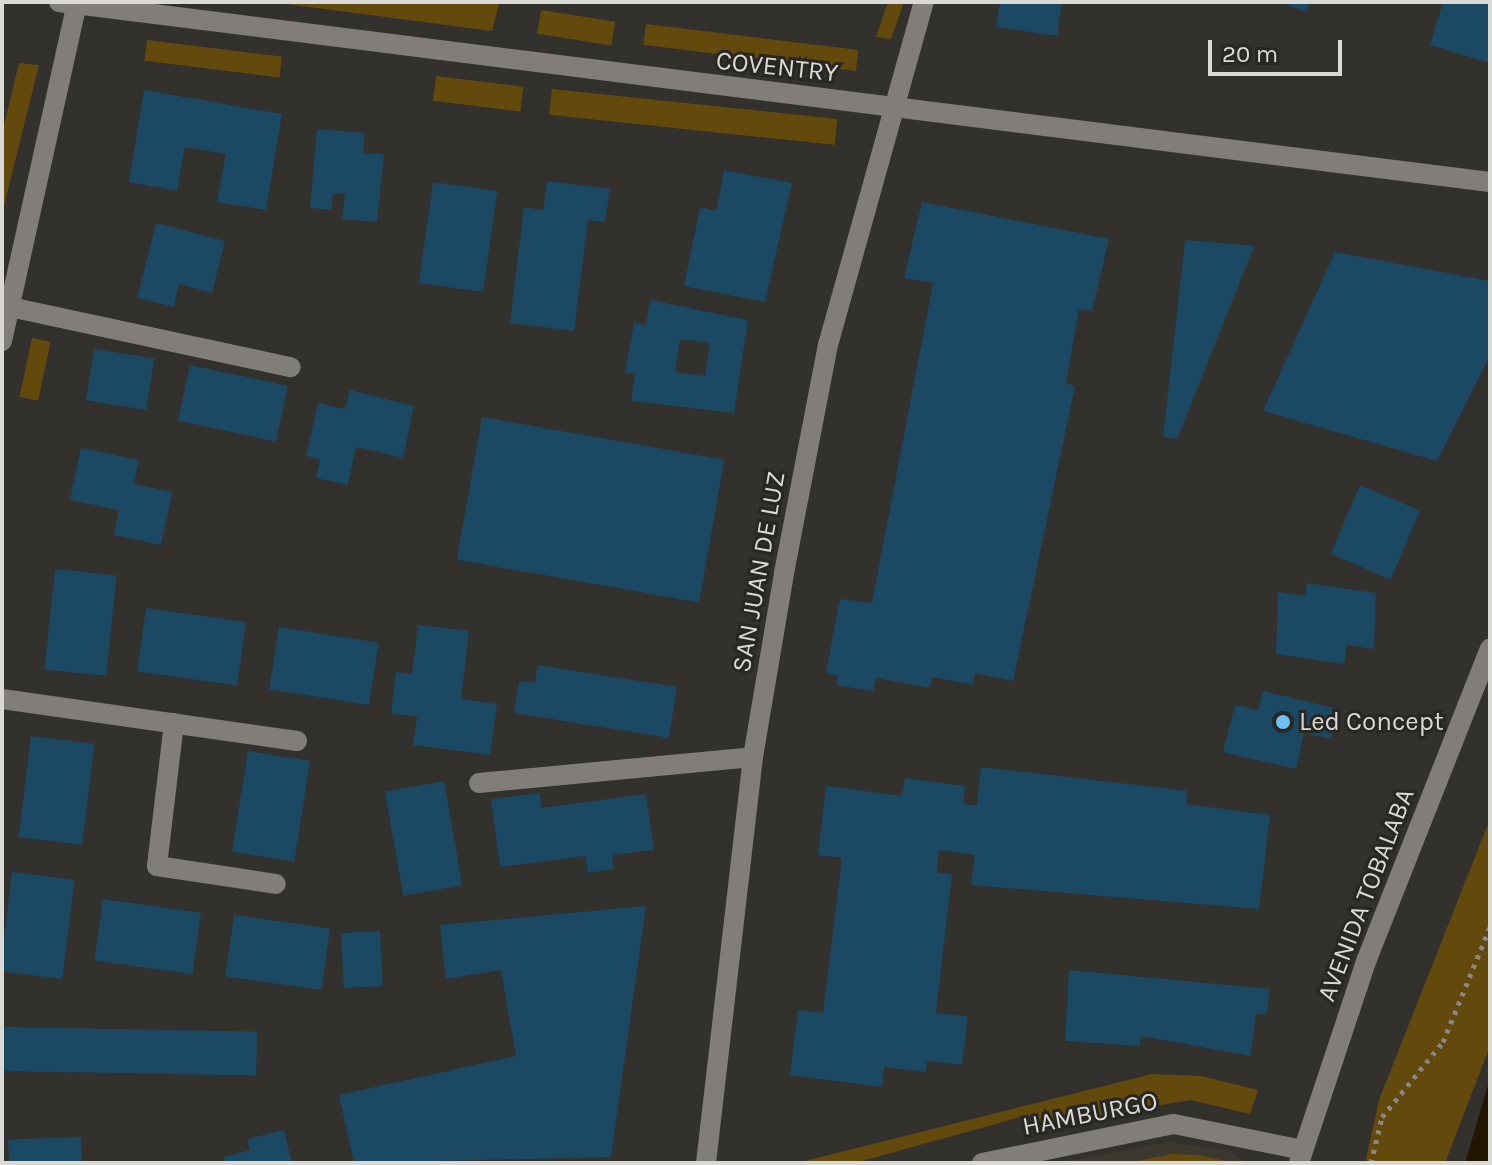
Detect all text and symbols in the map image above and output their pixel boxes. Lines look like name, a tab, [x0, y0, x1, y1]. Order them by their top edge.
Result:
scale bar	[1212, 24, 1346, 74]
text: 20 m	[1222, 40, 1278, 68]
street label: COVENTRY	[714, 45, 840, 89]
street label: SAN JUAN DE LUZ	[726, 469, 792, 675]
place label: Led Concept	[1299, 706, 1444, 738]
marker: Led Concept	[1274, 713, 1292, 731]
street label: AVENIDA TOBALABA	[1311, 784, 1421, 1006]
street label: HAMBURGO	[1020, 1086, 1160, 1142]

